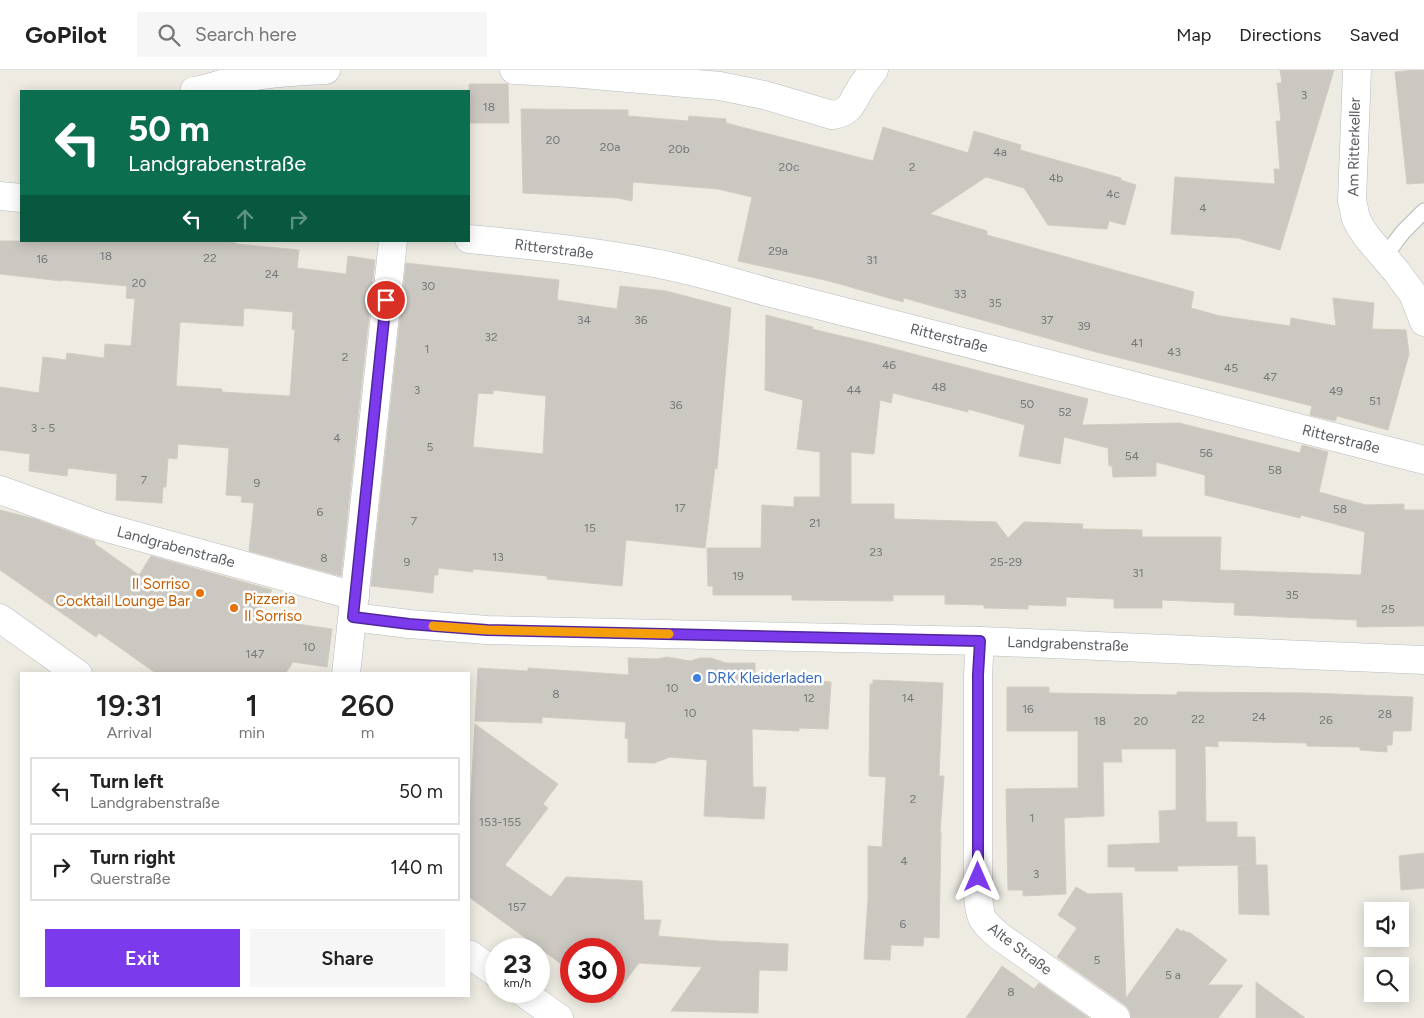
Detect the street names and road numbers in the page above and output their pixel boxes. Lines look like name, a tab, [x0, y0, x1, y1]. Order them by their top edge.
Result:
street label: Am Ritterkeller	[1344, 97, 1364, 197]
street label: Ritterstraße	[513, 235, 595, 263]
street label: Ritterstraße	[908, 320, 990, 356]
street label: Ritterstraße	[1300, 421, 1382, 457]
street label: Landgrabenstraße	[115, 523, 237, 571]
street label: Landgrabenstraße	[1007, 633, 1129, 655]
street label: Alte Straße	[985, 919, 1055, 979]

